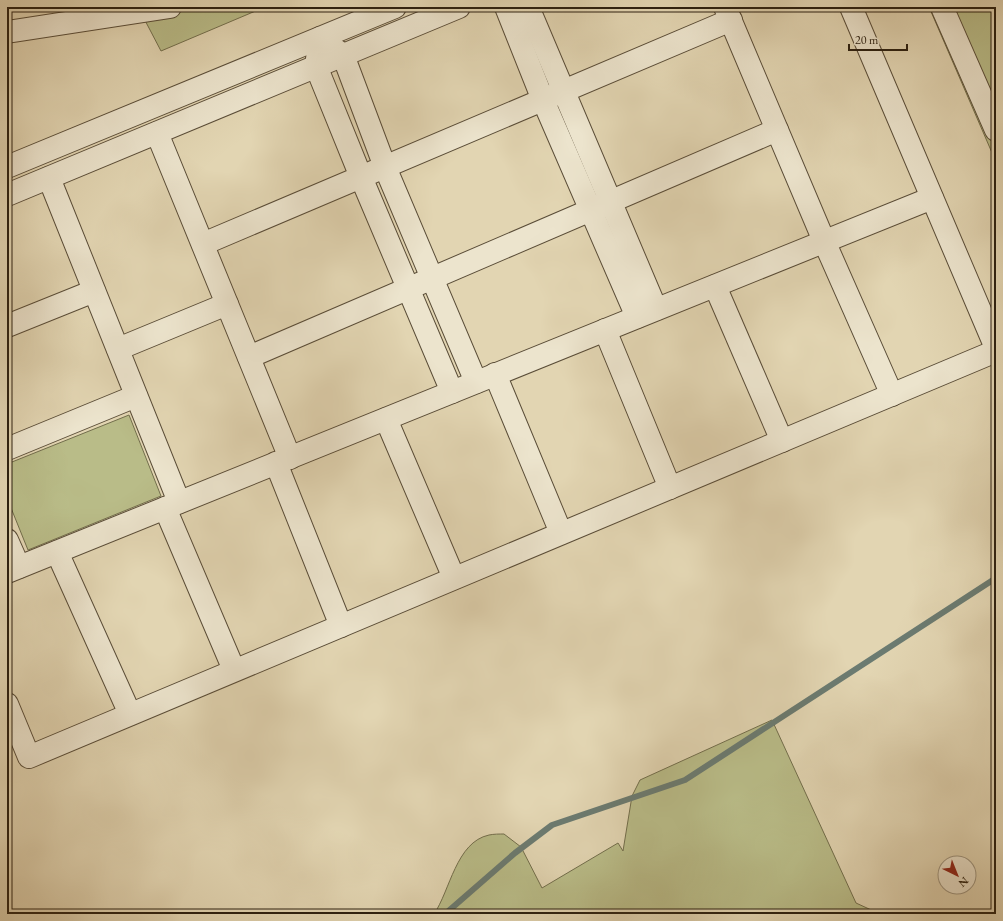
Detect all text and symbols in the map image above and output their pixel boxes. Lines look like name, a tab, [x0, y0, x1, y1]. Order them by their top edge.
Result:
scale bar	[849, 26, 907, 52]
text: 20 m	[855, 32, 879, 48]
north arrow	[937, 855, 977, 895]
text: N	[956, 874, 972, 891]

